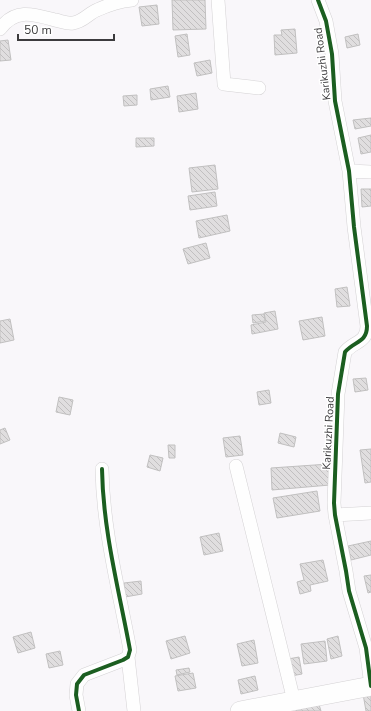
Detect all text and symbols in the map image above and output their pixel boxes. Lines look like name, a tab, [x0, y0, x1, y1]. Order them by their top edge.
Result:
scale bar	[18, 16, 114, 42]
text: 50 m	[24, 22, 52, 38]
street label: Karikuzhi Road	[311, 27, 334, 101]
street label: Karikuzhi Road	[319, 396, 338, 470]

